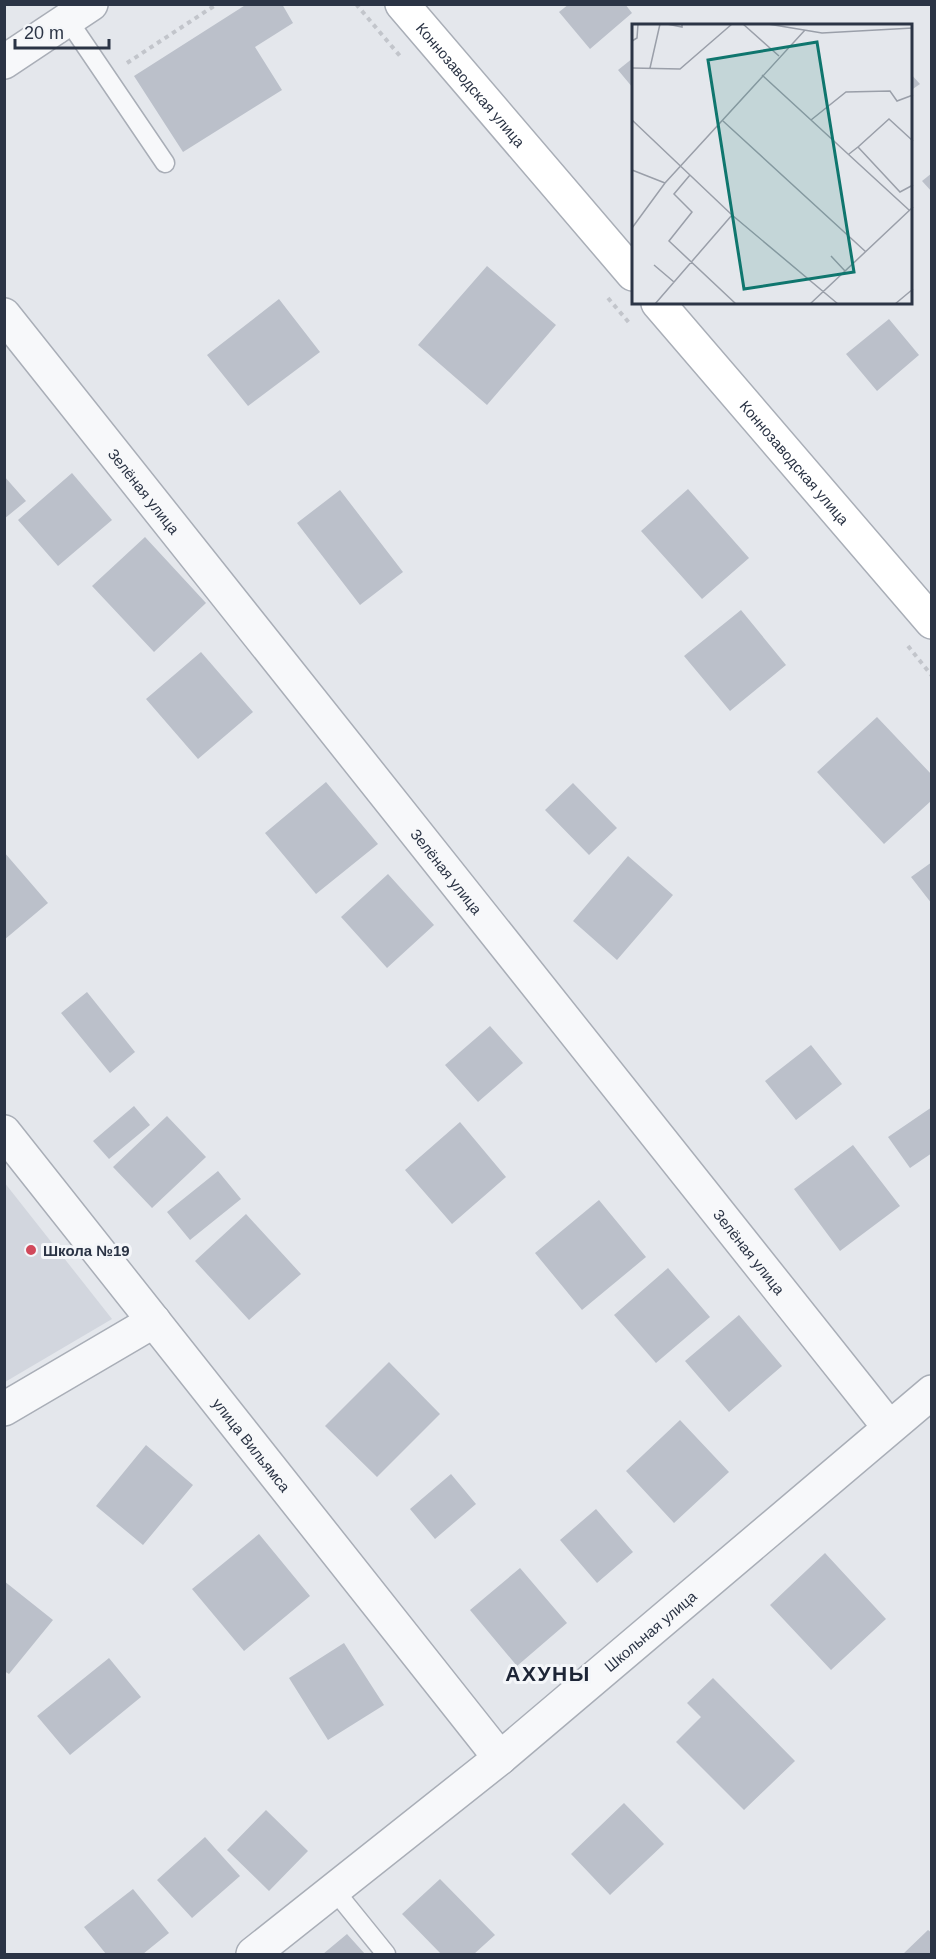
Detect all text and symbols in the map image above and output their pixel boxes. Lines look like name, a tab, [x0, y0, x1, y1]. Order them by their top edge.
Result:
scale bar	[15, 12, 110, 50]
street label: Коннозаводская улица	[413, 19, 529, 151]
text: 20 m	[24, 23, 64, 43]
inset map	[632, 24, 912, 304]
street label: Коннозаводская улица	[737, 397, 853, 528]
street label: Зелёная улица	[105, 445, 184, 538]
street label: Зелёная улица	[408, 825, 486, 918]
street label: Зелёная улица	[710, 1206, 789, 1298]
place label: Школа №19	[43, 1242, 130, 1259]
marker: Школа №19	[24, 1243, 38, 1257]
street label: улица Вильямса	[210, 1394, 294, 1495]
street label: Школьная улица	[601, 1587, 700, 1675]
district label: АХУНЫ	[505, 1662, 591, 1685]

